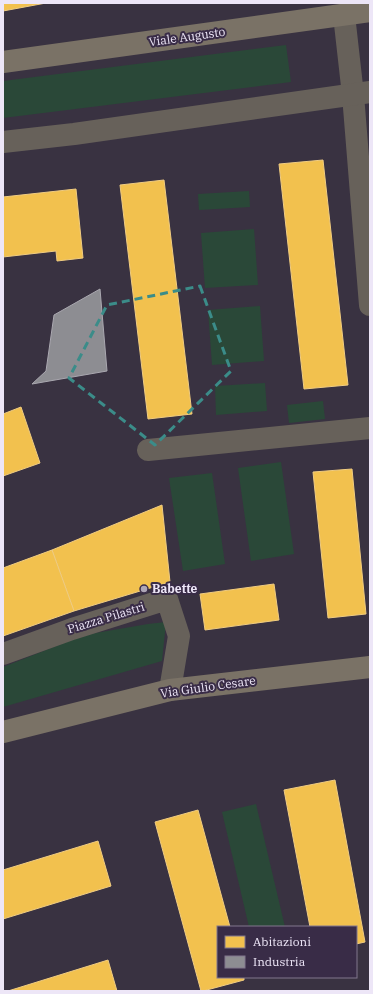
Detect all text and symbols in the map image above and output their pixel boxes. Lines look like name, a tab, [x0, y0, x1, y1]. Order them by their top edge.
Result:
street label: Viale Augusto	[148, 24, 226, 49]
place label: Babette	[152, 581, 198, 596]
marker: Babette	[139, 584, 149, 594]
street label: Piazza Pilastri	[65, 599, 146, 636]
street label: Via Giulio Cesare	[159, 672, 256, 701]
legend	[217, 926, 357, 978]
text: Abitazioni	[253, 934, 311, 949]
text: Industria	[253, 954, 306, 969]

